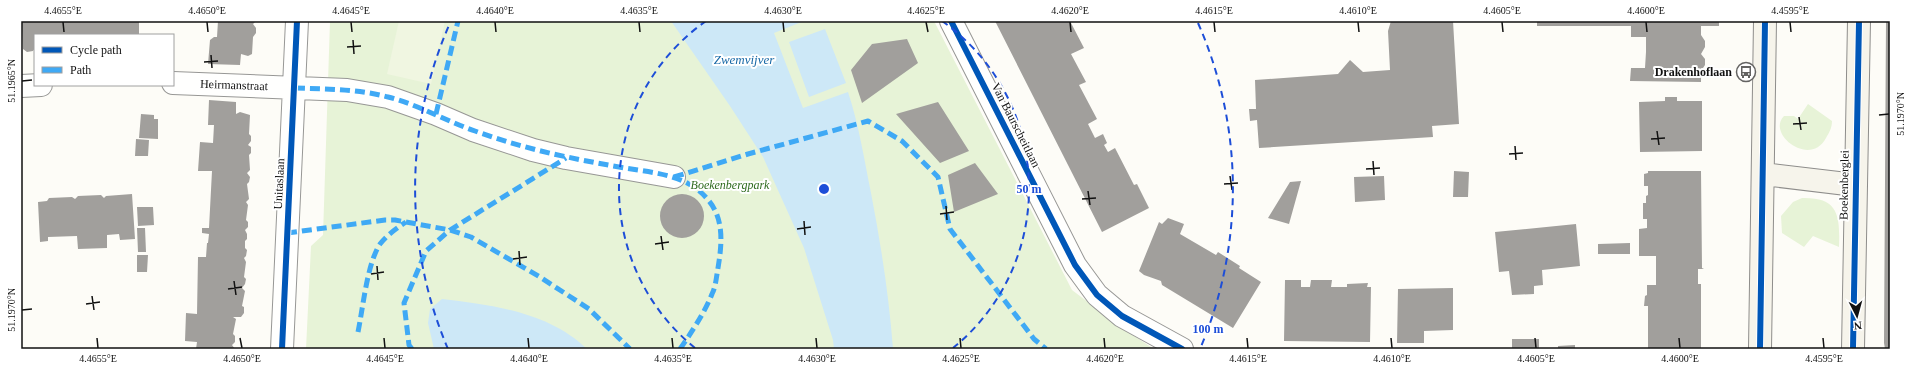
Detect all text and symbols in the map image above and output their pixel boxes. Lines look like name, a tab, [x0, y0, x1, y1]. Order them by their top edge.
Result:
text: 4.4655°E	[44, 5, 82, 16]
text: 4.4650°E	[188, 5, 226, 16]
text: 4.4645°E	[332, 5, 370, 16]
text: 4.4640°E	[476, 5, 514, 16]
text: 4.4635°E	[620, 5, 658, 16]
text: 4.4630°E	[764, 5, 802, 16]
text: 4.4625°E	[907, 5, 945, 16]
text: 4.4620°E	[1051, 5, 1089, 16]
text: 4.4615°E	[1195, 5, 1233, 16]
text: 4.4610°E	[1339, 5, 1377, 16]
text: 4.4605°E	[1483, 5, 1521, 16]
text: 4.4600°E	[1627, 5, 1665, 16]
text: 4.4595°E	[1771, 5, 1809, 16]
legend	[34, 34, 174, 86]
text: Cycle path	[70, 43, 122, 57]
water label: Zwemvijver	[714, 52, 775, 67]
text: 51.1965°N	[6, 59, 17, 103]
bus stop icon: Drakenhoflaan	[1735, 61, 1757, 83]
text: Path	[70, 63, 91, 77]
place label: Drakenhoflaan	[1655, 65, 1732, 79]
street label: Heirmanstraat	[200, 77, 269, 93]
street label: Van Baurscheitlaan	[989, 80, 1043, 170]
text: 51.1970°N	[1895, 92, 1906, 136]
street label: Boekenberglei	[1836, 149, 1852, 220]
street label: Unitaslaan	[271, 158, 287, 210]
park label: Boekenbergpark	[691, 178, 770, 192]
centre of rings	[817, 182, 831, 196]
text: 50 m	[1017, 182, 1042, 196]
text: 51.1970°N	[6, 288, 17, 332]
north arrow	[1837, 296, 1877, 336]
text: N	[1853, 320, 1863, 332]
text: 100 m	[1193, 322, 1224, 336]
text: 4.4655°E	[79, 353, 117, 364]
text: 4.4650°E	[223, 353, 261, 364]
text: 4.4645°E	[366, 353, 404, 364]
text: 4.4640°E	[510, 353, 548, 364]
text: 4.4635°E	[654, 353, 692, 364]
text: 4.4630°E	[798, 353, 836, 364]
text: 4.4625°E	[942, 353, 980, 364]
text: 4.4620°E	[1086, 353, 1124, 364]
text: 4.4615°E	[1229, 353, 1267, 364]
text: 4.4610°E	[1373, 353, 1411, 364]
text: 4.4605°E	[1517, 353, 1555, 364]
text: 4.4600°E	[1661, 353, 1699, 364]
text: 4.4595°E	[1805, 353, 1843, 364]

